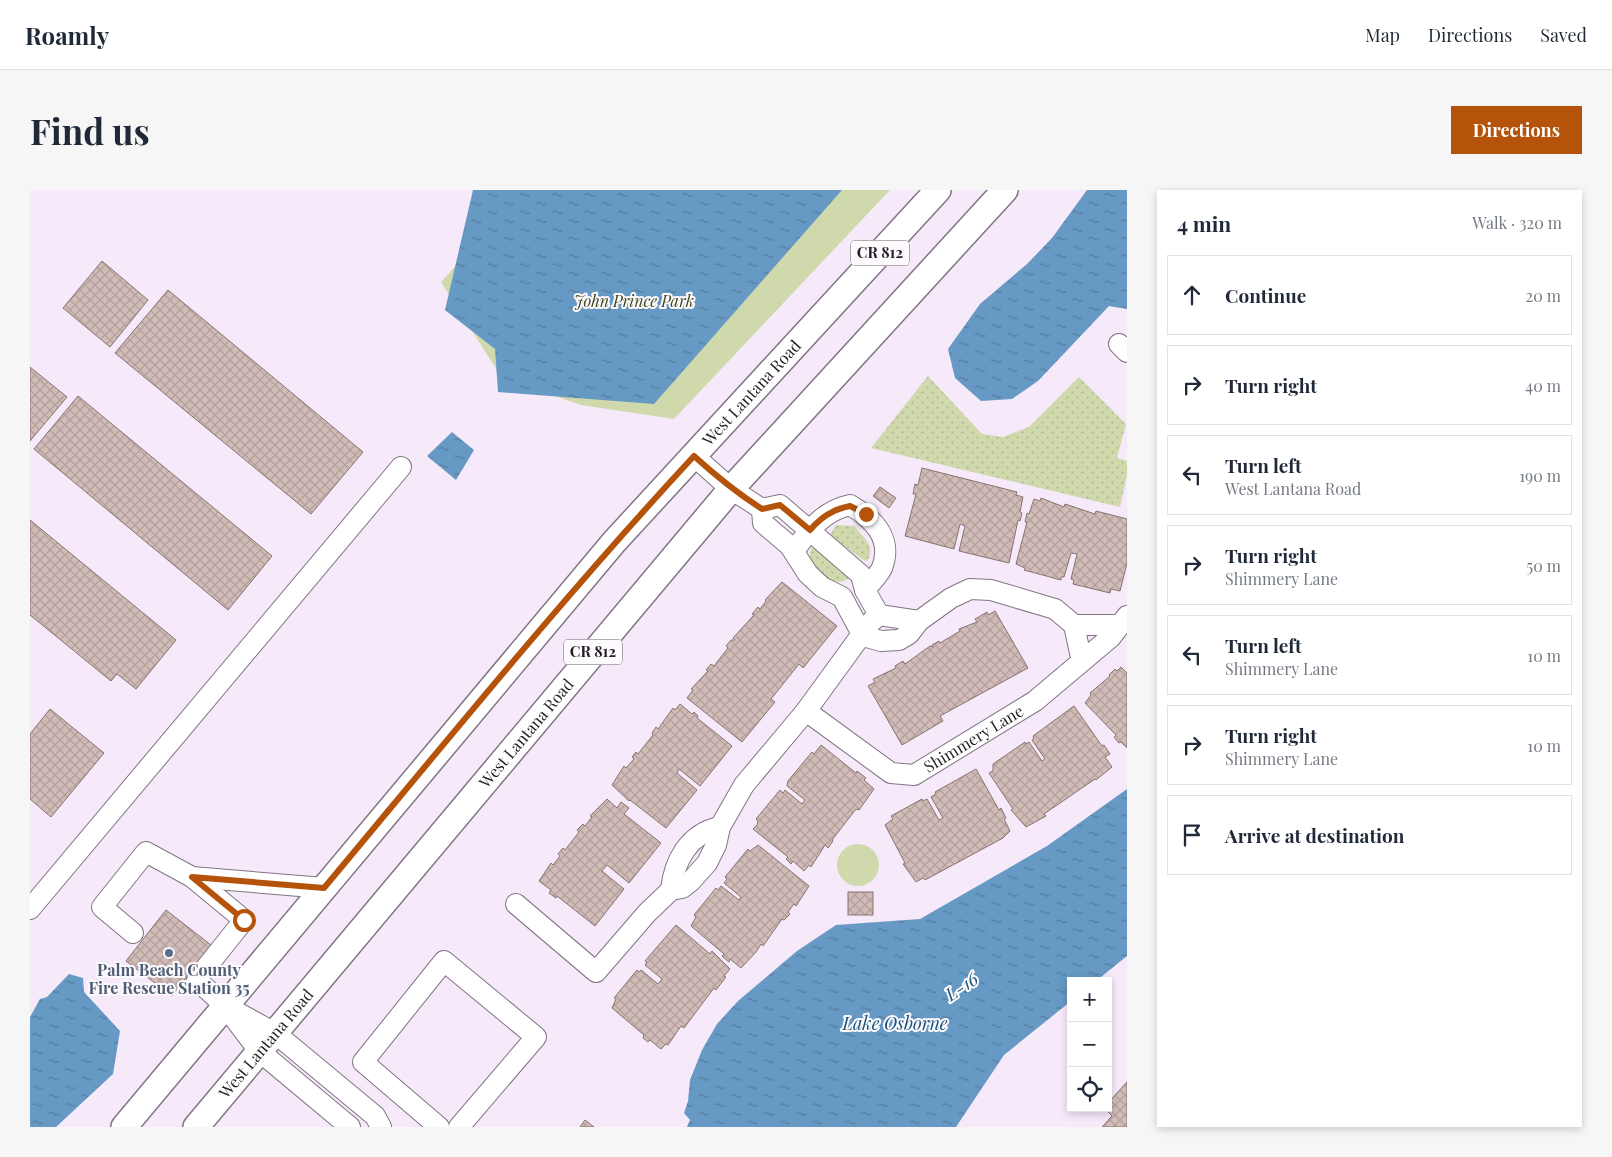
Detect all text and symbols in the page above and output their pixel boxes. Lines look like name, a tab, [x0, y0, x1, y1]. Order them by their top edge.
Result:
text: Roamly	[25, 19, 109, 51]
text: Map	[1365, 23, 1400, 47]
text: Directions	[1428, 23, 1512, 47]
text: Saved	[1540, 23, 1587, 47]
button: Directions	[1451, 106, 1582, 154]
text: Find us	[30, 107, 150, 154]
text: 4 min	[1177, 209, 1231, 237]
text: Walk · 320 m	[1472, 212, 1562, 233]
road number: CR 812	[851, 240, 909, 266]
icon: ahead	[1178, 281, 1206, 309]
text: Continue	[1225, 282, 1306, 308]
text: 20 m	[1526, 285, 1561, 306]
park label: John Prince Park	[574, 290, 694, 311]
street label: West Lantana Road	[696, 335, 805, 450]
icon: right	[1178, 371, 1206, 399]
text: Turn right	[1225, 372, 1317, 398]
text: 40 m	[1525, 375, 1561, 396]
text: Turn left	[1225, 452, 1302, 478]
icon: left	[1178, 461, 1206, 489]
text: 190 m	[1519, 465, 1561, 486]
text: West Lantana Road	[1225, 478, 1361, 499]
route end	[855, 503, 878, 526]
text: Turn right	[1225, 542, 1317, 568]
icon: right	[1178, 551, 1206, 579]
text: 50 m	[1527, 555, 1561, 576]
text: Shimmery Lane	[1225, 568, 1338, 589]
text: Turn left	[1225, 632, 1302, 658]
road number: CR 812	[564, 640, 622, 664]
icon: left	[1178, 641, 1206, 669]
text: 10 m	[1527, 645, 1561, 666]
text: Shimmery Lane	[1225, 658, 1338, 679]
street label: West Lantana Road	[473, 674, 578, 793]
street label: Shimmery Lane	[919, 700, 1027, 777]
text: Turn right	[1225, 722, 1317, 748]
icon: right	[1178, 731, 1206, 759]
text: 10 m	[1527, 735, 1561, 756]
text: Shimmery Lane	[1225, 748, 1338, 769]
icon: arrive	[1178, 821, 1206, 849]
text: Arrive at destination	[1225, 822, 1405, 848]
route start	[233, 909, 256, 932]
marker: Palm Beach County Fire Rescue Station 35	[163, 947, 175, 959]
place label: Palm Beach County Fire Rescue Station 35	[88, 959, 250, 998]
water label: L-16	[939, 966, 983, 1007]
map controls	[1067, 977, 1112, 1112]
button: +	[1067, 977, 1112, 1022]
street label: West Lantana Road	[213, 984, 318, 1103]
water label: Lake Osborne	[841, 1011, 948, 1035]
button: −	[1067, 1022, 1112, 1067]
button: locate	[1067, 1067, 1112, 1112]

